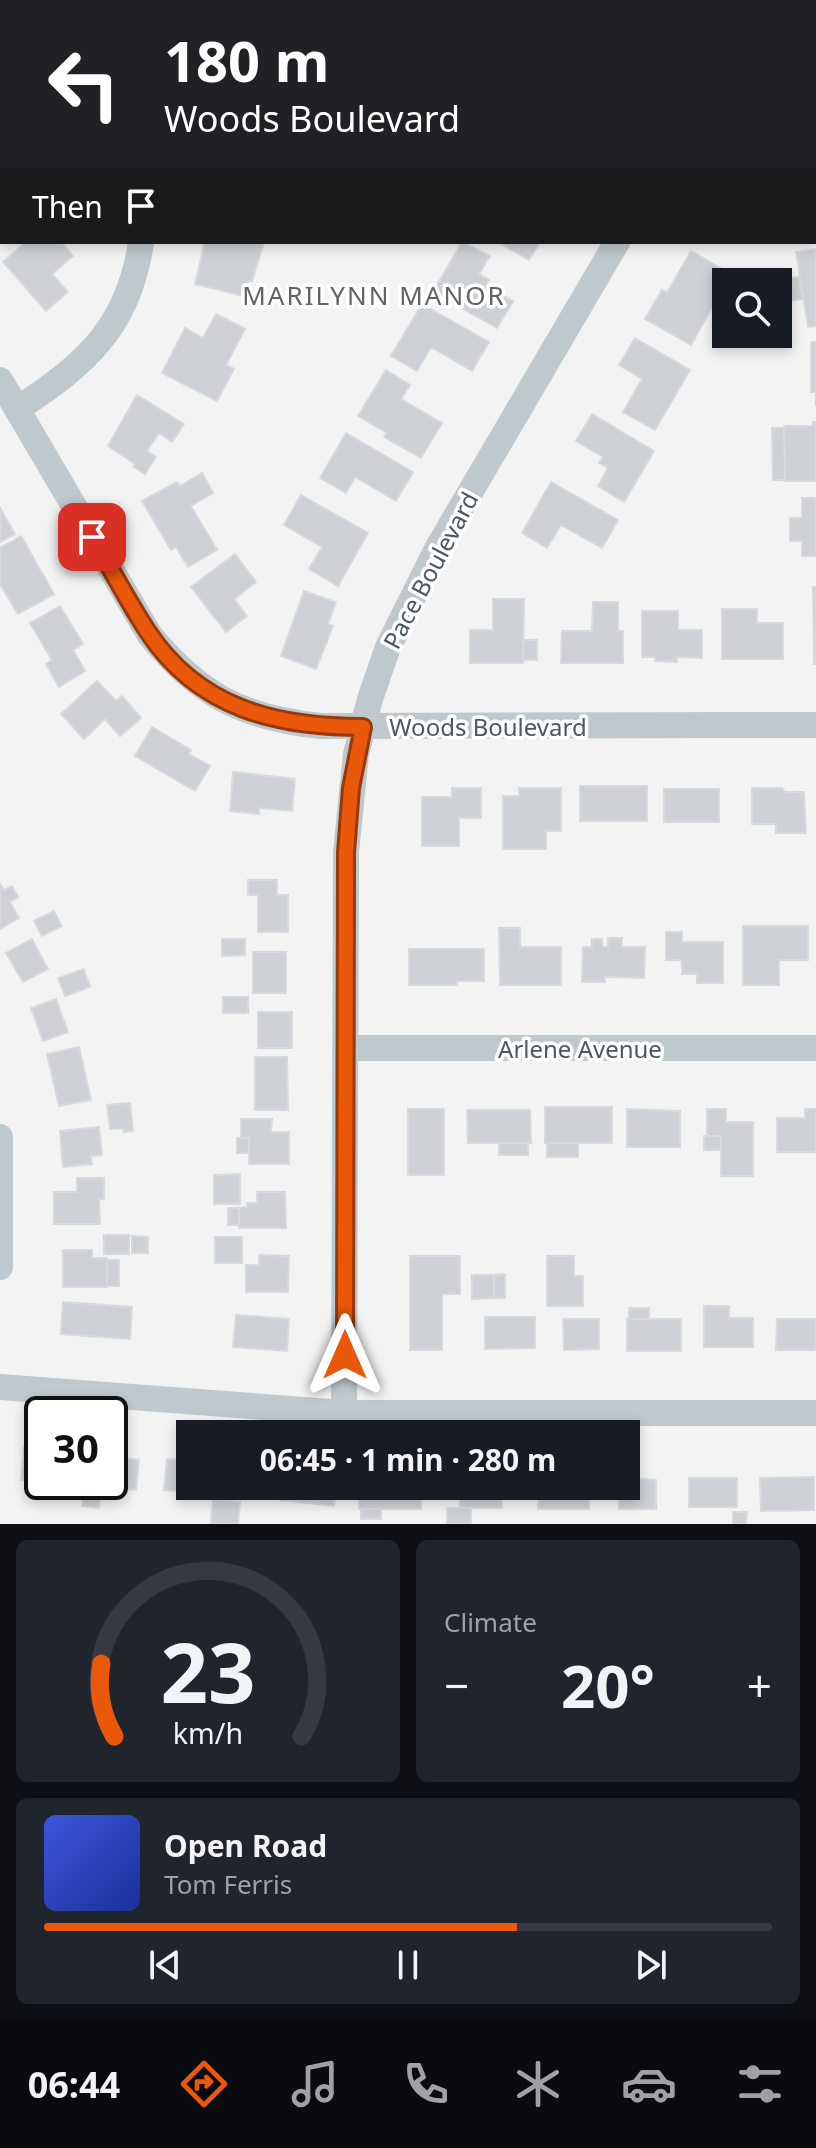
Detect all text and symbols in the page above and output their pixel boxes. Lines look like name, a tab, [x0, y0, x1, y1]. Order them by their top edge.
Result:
text: 180 m	[164, 22, 329, 98]
icon: left	[32, 32, 136, 136]
text: Woods Boulevard	[164, 94, 460, 143]
icon: arrive	[119, 184, 163, 228]
text: Then	[32, 186, 103, 227]
map controls	[712, 268, 792, 348]
button: search	[712, 268, 792, 348]
district label: MARILYNN MANOR	[242, 277, 506, 313]
street label: Pace Boulevard	[375, 486, 485, 654]
pin	[58, 503, 126, 571]
icon: arrive	[70, 515, 114, 559]
street label: Woods Boulevard	[389, 710, 587, 743]
street label: Arlene Avenue	[498, 1032, 662, 1065]
position arrow	[303, 1313, 387, 1397]
speed limit sign: 30	[24, 1396, 128, 1500]
text: 06:45 · 1 min · 280 m	[260, 1439, 556, 1480]
text: Climate	[444, 1604, 537, 1640]
text: 23	[160, 1614, 256, 1727]
text: 20°	[561, 1644, 655, 1726]
text: −	[444, 1655, 469, 1715]
text: +	[747, 1655, 772, 1715]
text: km/h	[173, 1713, 243, 1752]
text: Open Road	[164, 1825, 327, 1866]
text: Tom Ferris	[164, 1866, 292, 1902]
icon: previous	[143, 1943, 187, 1987]
icon: pause	[386, 1943, 430, 1987]
icon: next	[629, 1943, 673, 1987]
icon: directions	[176, 2056, 232, 2112]
icon: music	[287, 2056, 343, 2112]
icon: phone	[398, 2056, 454, 2112]
icon: climate	[510, 2056, 566, 2112]
icon: car	[621, 2056, 677, 2112]
icon: filters	[732, 2056, 788, 2112]
text: 06:44	[28, 2060, 120, 2109]

